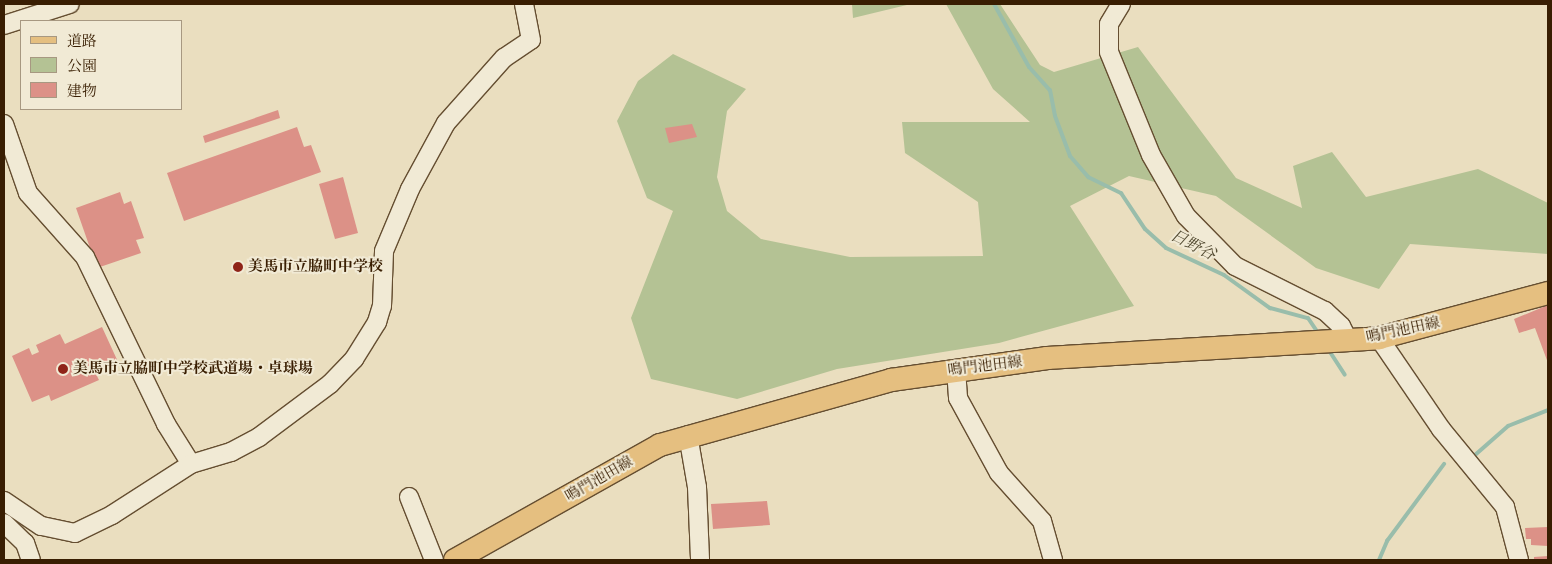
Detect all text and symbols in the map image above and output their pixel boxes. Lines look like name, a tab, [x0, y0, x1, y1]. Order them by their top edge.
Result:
legend	[20, 20, 182, 110]
text: 道路	[67, 32, 97, 50]
text: 公園	[67, 57, 97, 75]
text: 建物	[67, 82, 97, 100]
water label: 日野谷	[1167, 226, 1219, 264]
place label: 美馬市立脇町中学校	[248, 258, 383, 276]
marker: 美馬市立脇町中学校	[232, 261, 244, 273]
street label: 鳴門池田線	[1364, 313, 1442, 347]
street label: 鳴門池田線	[947, 352, 1023, 380]
place label: 美馬市立脇町中学校武道場・卓球場	[73, 360, 313, 378]
marker: 美馬市立脇町中学校武道場・卓球場	[57, 363, 69, 375]
street label: 鳴門池田線	[562, 452, 636, 506]

